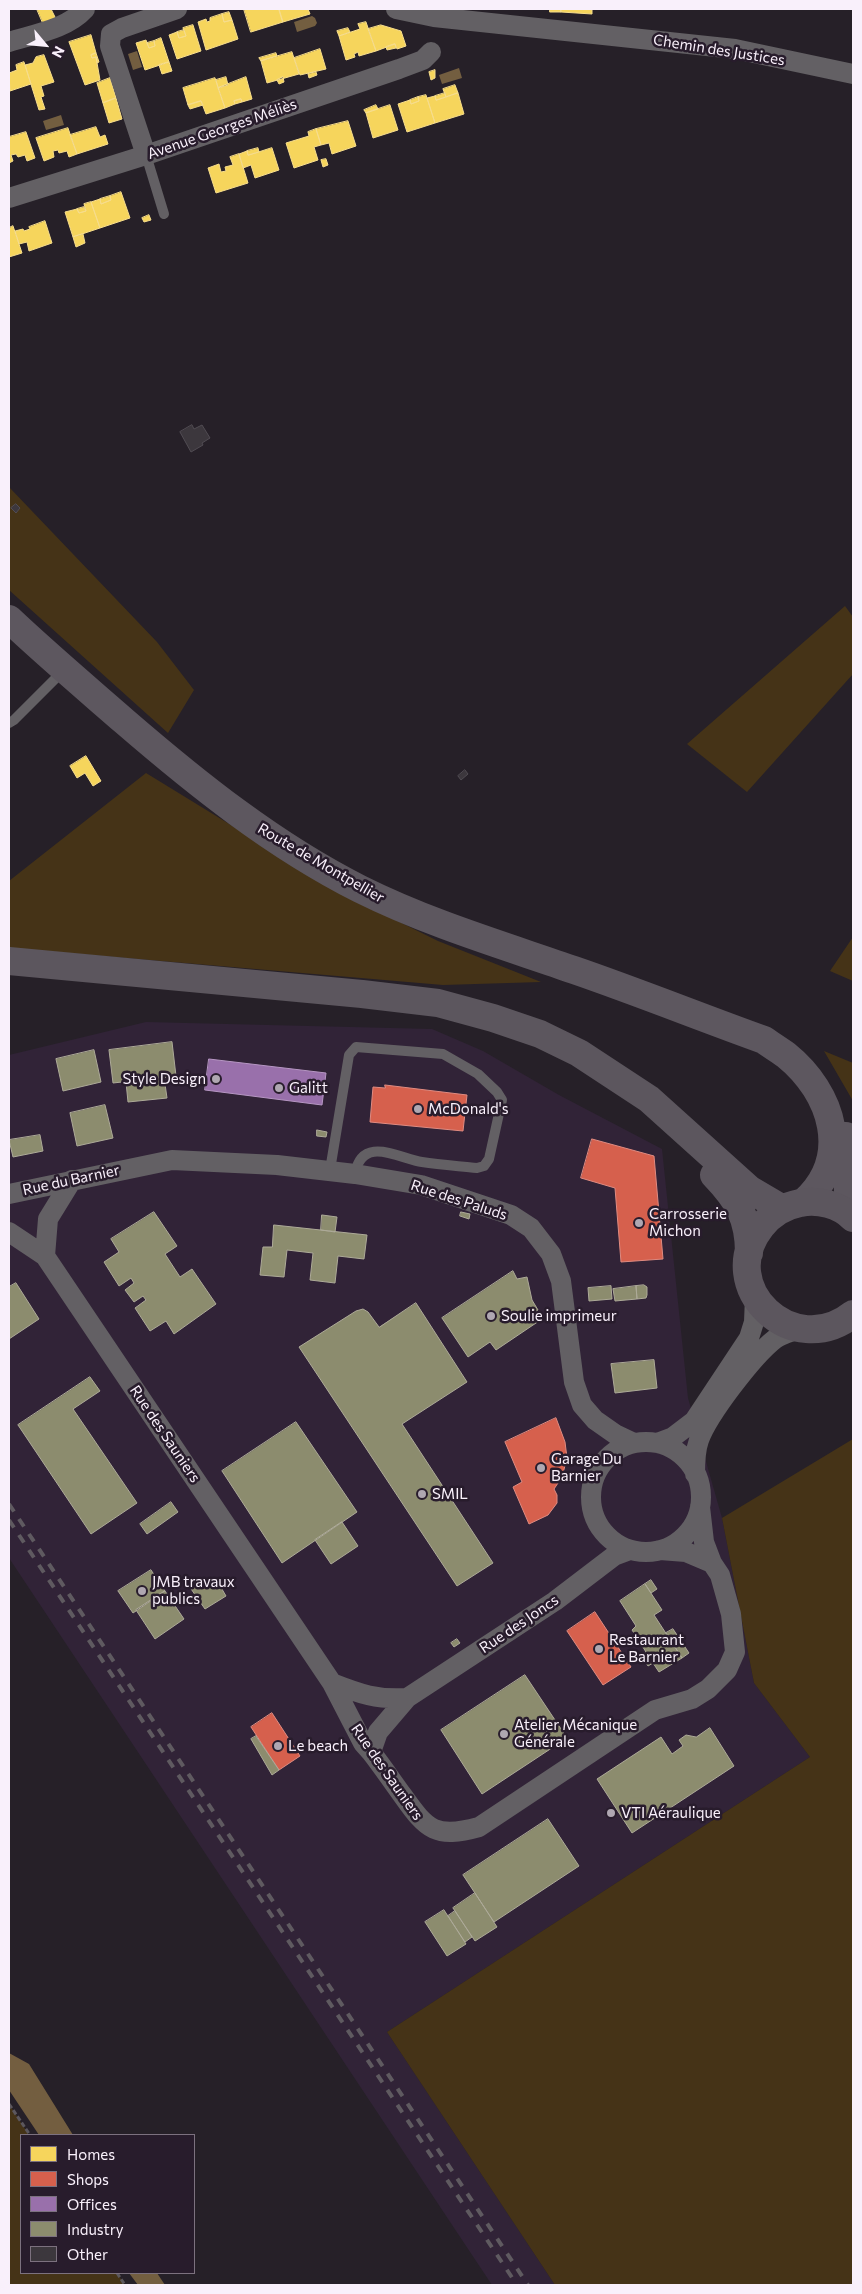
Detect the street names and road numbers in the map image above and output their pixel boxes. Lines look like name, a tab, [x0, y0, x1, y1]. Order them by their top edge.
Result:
street label: Chemin des Justices	[652, 31, 786, 69]
street label: Avenue Georges Méliès	[145, 95, 299, 163]
street label: Route de Montpellier	[254, 819, 388, 907]
street label: Rue du Barnier	[21, 1161, 121, 1199]
street label: Rue des Paluds	[409, 1176, 509, 1224]
street label: Rue des Sauniers	[126, 1382, 204, 1486]
street label: Rue des Joncs	[476, 1591, 562, 1657]
street label: Rue des Sauniers	[347, 1720, 427, 1824]

